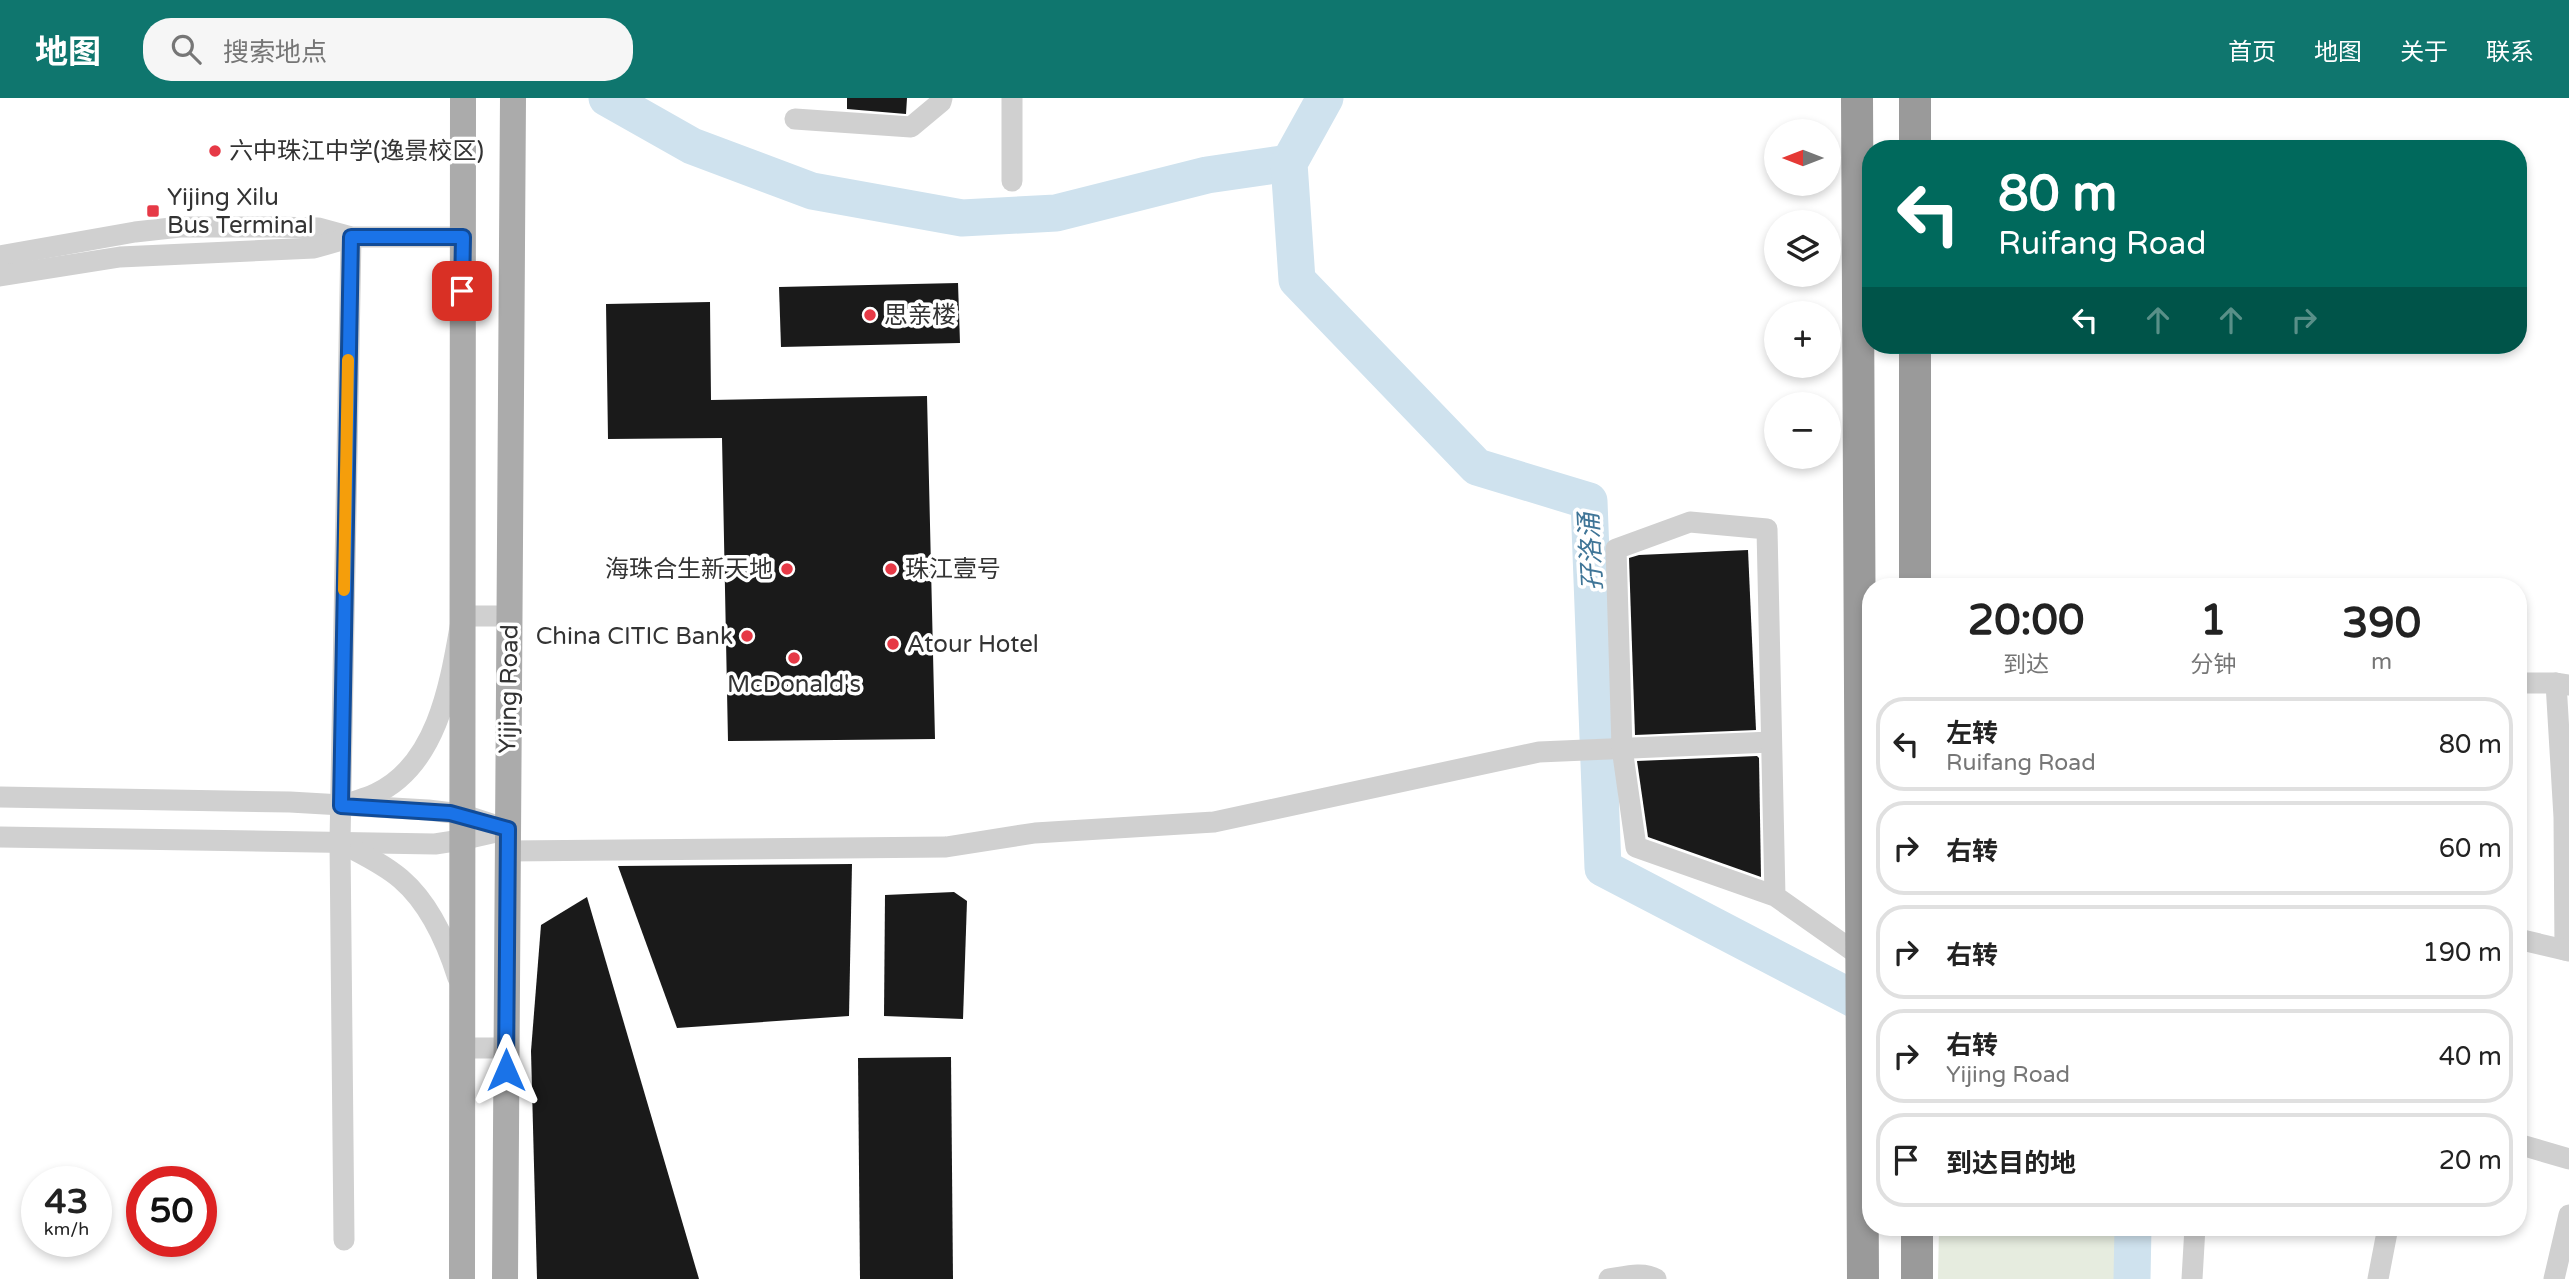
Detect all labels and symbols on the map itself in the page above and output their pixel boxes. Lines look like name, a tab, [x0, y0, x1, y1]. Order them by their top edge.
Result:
north arrow	[1764, 119, 1841, 196]
place label: 六中珠江中学(逸景校区)	[229, 137, 484, 166]
marker: 六中珠江中学(逸景校区)	[207, 143, 223, 159]
place label: Yijing Xilu Bus Terminal	[167, 183, 314, 240]
marker: Yijing Xilu Bus Terminal	[145, 203, 161, 219]
pin	[432, 261, 492, 321]
place label: 思亲楼	[884, 301, 956, 330]
marker: 思亲楼	[862, 307, 878, 323]
water label: 孖洛涌	[1573, 509, 1609, 592]
place label: 海珠合生新天地	[605, 555, 773, 584]
place label: 珠江壹号	[905, 555, 1001, 584]
marker: 海珠合生新天地	[779, 561, 795, 577]
marker: 珠江壹号	[883, 561, 899, 577]
place label: China CITIC Bank	[536, 622, 733, 651]
street label: Yijing Road	[493, 624, 525, 754]
marker: China CITIC Bank	[739, 628, 755, 644]
place label: Atour Hotel	[907, 630, 1039, 659]
marker: Atour Hotel	[885, 636, 901, 652]
marker: McDonald's	[786, 650, 802, 666]
place label: McDonald's	[727, 670, 861, 699]
position arrow	[469, 1033, 543, 1107]
speed limit sign: 50	[126, 1166, 217, 1257]

